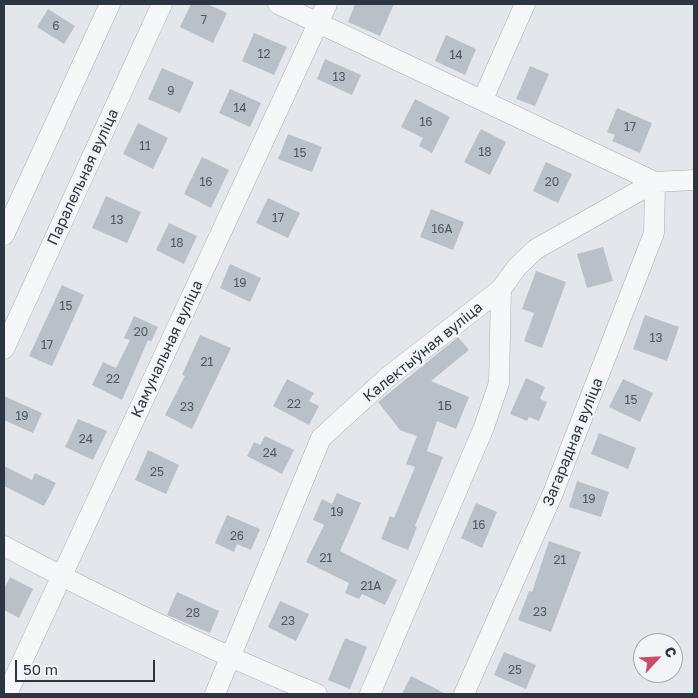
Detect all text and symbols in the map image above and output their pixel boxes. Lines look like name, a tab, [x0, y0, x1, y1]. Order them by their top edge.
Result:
house number: 7	[201, 13, 207, 27]
house number: 6	[52, 19, 60, 33]
house number: 12	[258, 47, 270, 61]
house number: 14	[449, 48, 463, 62]
house number: 13	[333, 70, 345, 84]
house number: 9	[167, 84, 175, 98]
house number: 14	[233, 101, 247, 115]
street label: Паралельная вуліца	[44, 106, 122, 248]
house number: 16	[419, 115, 433, 129]
house number: 17	[624, 120, 636, 134]
house number: 11	[139, 139, 151, 153]
house number: 18	[478, 145, 492, 159]
house number: 15	[294, 146, 306, 160]
house number: 16	[199, 175, 213, 189]
house number: 20	[545, 175, 559, 189]
house number: 17	[272, 211, 284, 225]
house number: 13	[111, 213, 123, 227]
house number: 16А	[431, 222, 453, 236]
house number: 18	[170, 236, 184, 250]
house number: 19	[233, 276, 247, 290]
street label: Камунальная вуліца	[127, 278, 207, 420]
street label: Калектыўная вуліца	[360, 298, 486, 406]
house number: 15	[60, 299, 72, 313]
house number: 20	[134, 325, 148, 339]
house number: 13	[650, 331, 662, 345]
house number: 17	[41, 338, 53, 352]
house number: 21	[201, 355, 213, 369]
house number: 22	[106, 372, 120, 386]
street label: Загарадная вуліца	[539, 375, 607, 509]
house number: 15	[625, 393, 637, 407]
house number: 22	[287, 397, 301, 411]
house number: 1Б	[438, 399, 452, 413]
house number: 23	[180, 400, 194, 414]
house number: 19	[15, 409, 29, 423]
house number: 24	[79, 432, 93, 446]
house number: 24	[263, 446, 277, 460]
house number: 25	[150, 465, 164, 479]
house number: 19	[582, 492, 596, 506]
house number: 19	[330, 505, 344, 519]
house number: 16	[472, 518, 486, 532]
house number: 26	[230, 529, 244, 543]
house number: 21	[320, 551, 332, 565]
house number: 21	[554, 553, 566, 567]
house number: 21А	[361, 579, 381, 593]
house number: 23	[533, 605, 547, 619]
house number: 28	[186, 606, 200, 620]
house number: 23	[281, 614, 295, 628]
north arrow	[633, 633, 683, 683]
text: С	[661, 644, 681, 660]
scale bar	[18, 650, 158, 682]
text: 50 m	[23, 660, 58, 678]
house number: 25	[508, 663, 522, 677]

